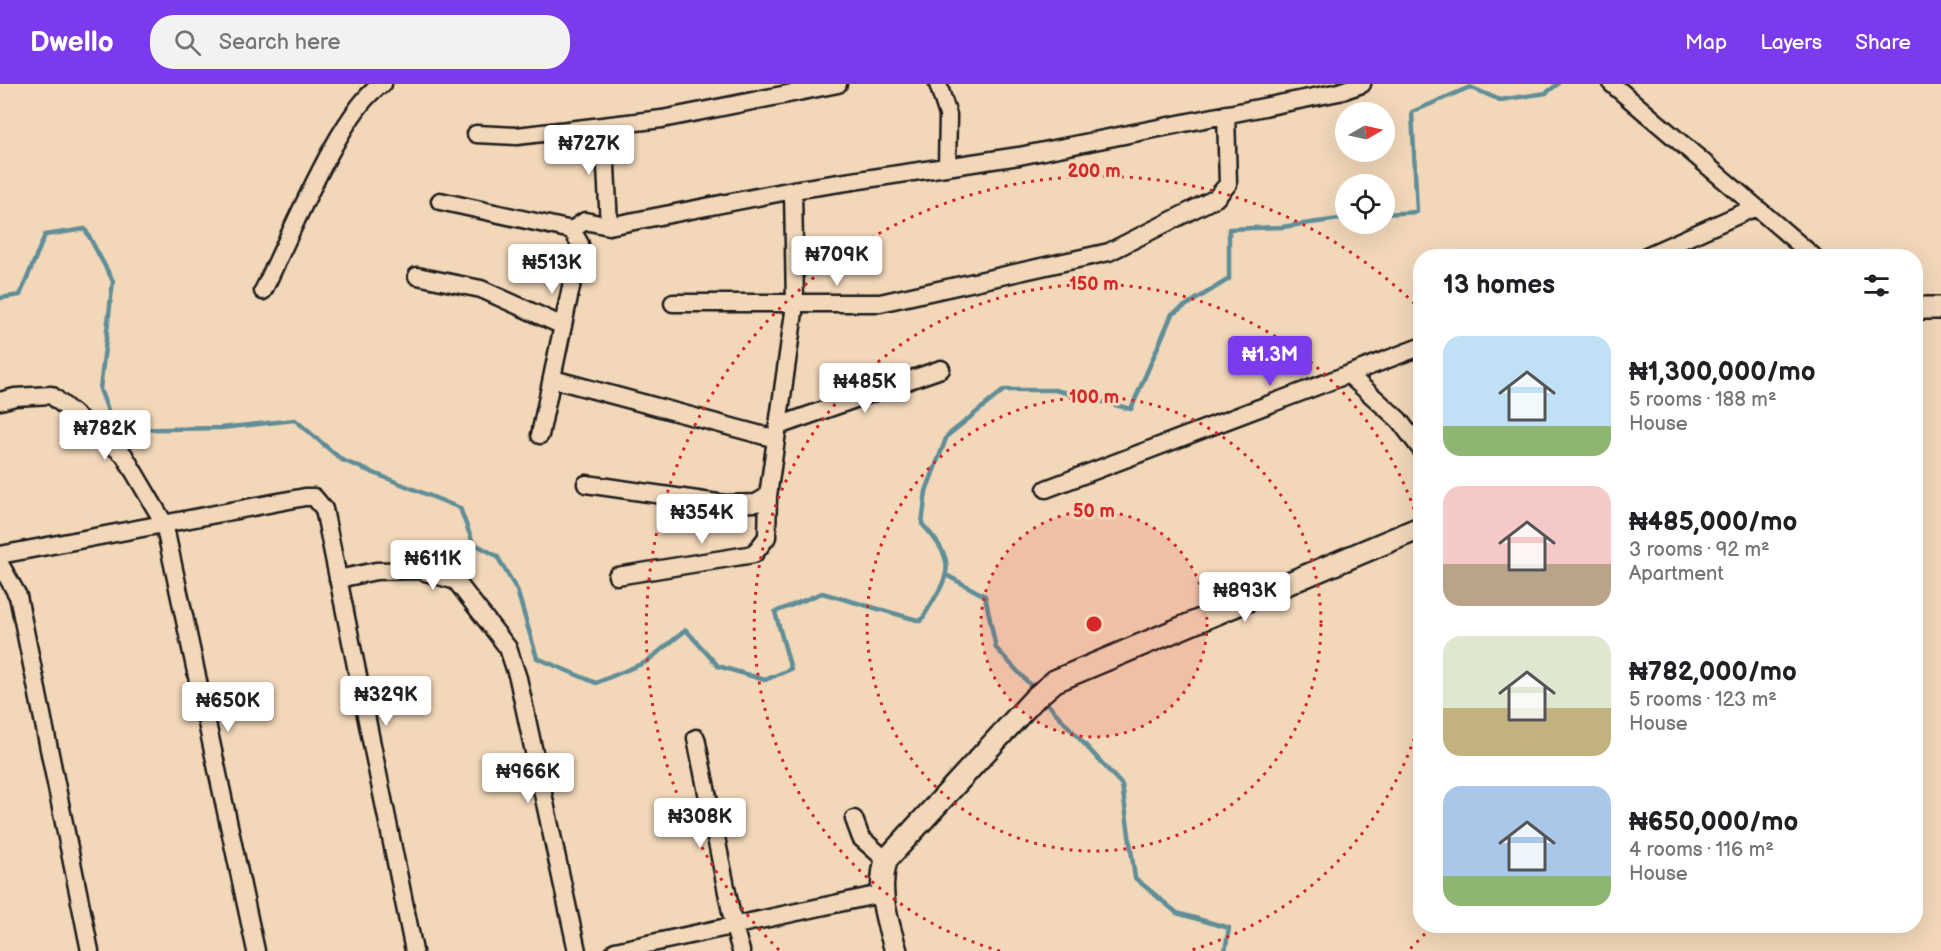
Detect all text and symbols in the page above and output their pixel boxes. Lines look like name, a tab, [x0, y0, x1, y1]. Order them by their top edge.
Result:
search box	[150, 15, 570, 69]
text: Dwello	[30, 26, 114, 59]
icon: search	[171, 26, 204, 59]
text: Search here	[219, 29, 341, 56]
text: Map	[1685, 30, 1727, 55]
text: Layers	[1760, 30, 1822, 55]
text: Share	[1855, 30, 1911, 55]
north arrow	[1335, 102, 1395, 162]
map controls	[1335, 102, 1395, 234]
pin: ₦727K	[547, 125, 631, 176]
text: ₦727K	[558, 132, 620, 156]
text: 200 m	[1067, 161, 1121, 182]
button: locate	[1335, 174, 1395, 234]
pin: ₦709K	[795, 236, 879, 287]
text: ₦709K	[805, 243, 869, 267]
pin: ₦513K	[510, 244, 594, 295]
text: ₦513K	[522, 251, 582, 275]
icon: filters	[1860, 269, 1893, 302]
text: 13 homes	[1443, 270, 1555, 301]
text: 150 m	[1069, 274, 1119, 295]
pin: ₦1.3M	[1228, 336, 1312, 387]
text: ₦1.3M	[1242, 343, 1298, 367]
text: ₦1,300,000/mo	[1629, 357, 1816, 388]
icon: home	[1491, 360, 1563, 432]
pin: ₦485K	[823, 363, 907, 414]
text: ₦485K	[833, 370, 897, 394]
text: 100 m	[1069, 387, 1119, 408]
text: 5 rooms · 188 m²	[1629, 388, 1777, 412]
pin: ₦782K	[63, 410, 147, 461]
text: House	[1629, 412, 1688, 436]
text: ₦782K	[73, 417, 137, 441]
pin: ₦354K	[660, 494, 744, 545]
text: ₦354K	[670, 501, 734, 525]
text: 50 m	[1073, 501, 1115, 522]
text: ₦485,000/mo	[1629, 507, 1797, 538]
icon: home	[1491, 510, 1563, 582]
text: 3 rooms · 92 m²	[1629, 538, 1770, 562]
pin: ₦611K	[391, 540, 475, 591]
text: ₦611K	[404, 547, 462, 571]
text: Apartment	[1629, 562, 1724, 586]
pin: ₦893K	[1203, 572, 1287, 623]
text: ₦893K	[1213, 579, 1277, 603]
centre of rings	[1084, 614, 1104, 634]
text: ₦782,000/mo	[1629, 657, 1797, 688]
icon: home	[1491, 660, 1563, 732]
pin: ₦329K	[344, 676, 428, 727]
pin: ₦650K	[186, 682, 270, 733]
text: ₦329K	[354, 683, 418, 707]
text: 5 rooms · 123 m²	[1629, 688, 1777, 712]
text: ₦650K	[196, 689, 260, 713]
text: House	[1629, 712, 1688, 736]
pin: ₦966K	[486, 753, 570, 804]
text: ₦966K	[496, 760, 560, 784]
pin: ₦308K	[658, 798, 742, 849]
text: ₦308K	[668, 805, 732, 829]
text: ₦650,000/mo	[1629, 807, 1798, 838]
icon: home	[1491, 810, 1563, 882]
text: 4 rooms · 116 m²	[1629, 838, 1774, 862]
text: House	[1629, 862, 1688, 886]

